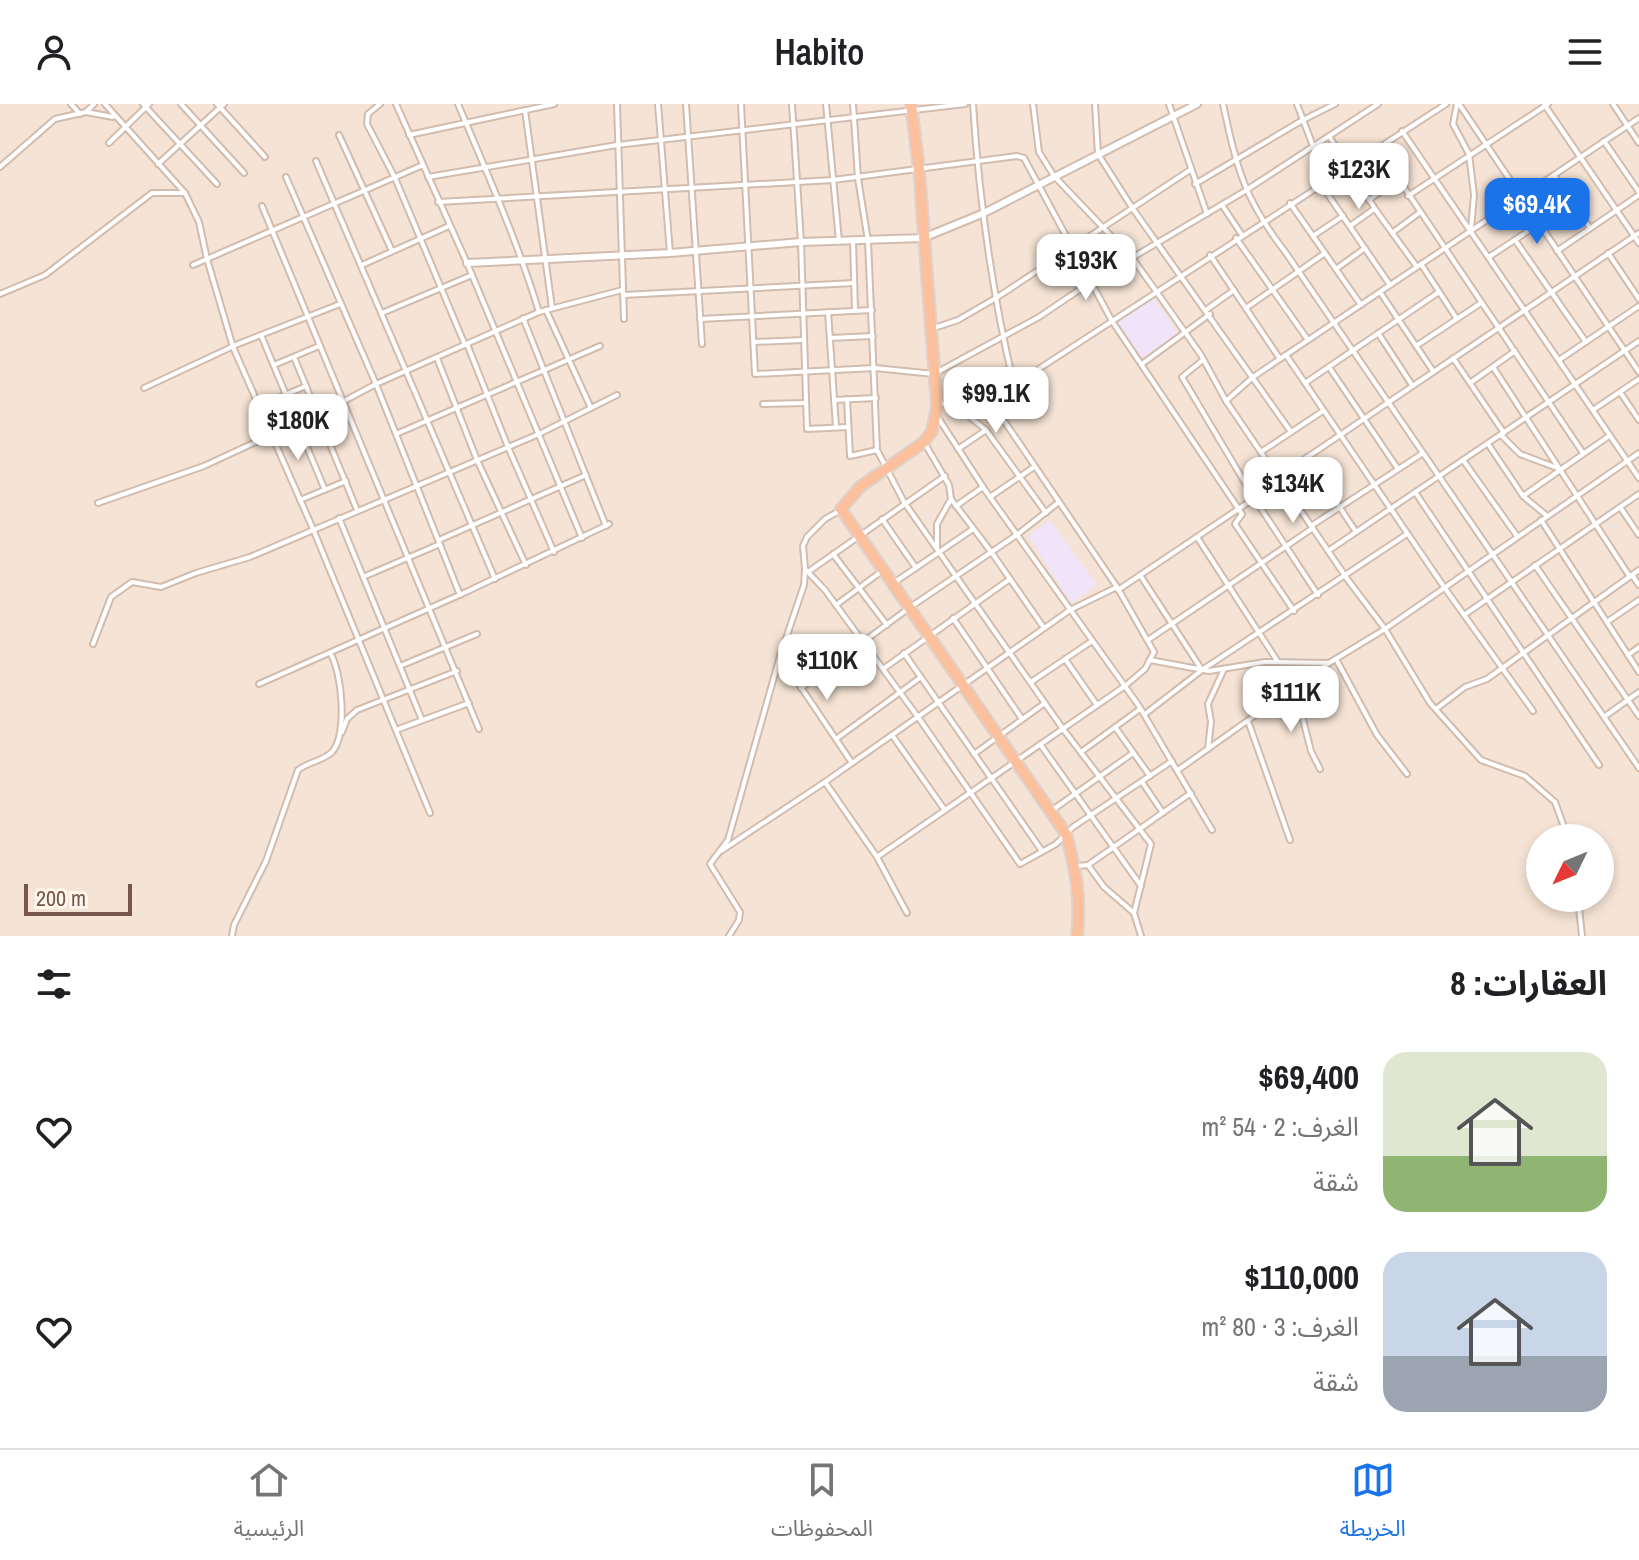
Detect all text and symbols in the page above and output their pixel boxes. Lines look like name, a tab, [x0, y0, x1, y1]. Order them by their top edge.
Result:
text: Habito	[774, 28, 865, 76]
icon: person	[32, 30, 76, 74]
icon: menu	[1563, 30, 1607, 74]
pin: $123K	[1303, 143, 1415, 211]
text: $123K	[1328, 151, 1390, 186]
pin: $69.4K	[1472, 178, 1602, 246]
text: $69.4K	[1503, 186, 1571, 221]
pin: $193K	[1030, 234, 1142, 302]
text: $193K	[1055, 242, 1117, 277]
pin: $99.1K	[931, 367, 1061, 435]
text: $99.1K	[962, 375, 1030, 410]
pin: $180K	[242, 394, 354, 462]
text: $180K	[267, 402, 329, 437]
pin: $134K	[1237, 457, 1349, 525]
text: $134K	[1262, 465, 1324, 500]
pin: $110K	[771, 634, 883, 702]
text: $110K	[796, 642, 858, 677]
pin: $111K	[1235, 666, 1347, 734]
text: $111K	[1261, 674, 1321, 709]
north arrow	[1526, 824, 1614, 912]
map controls	[1526, 824, 1614, 912]
scale bar	[24, 880, 132, 916]
text: 200 m	[36, 883, 86, 913]
text: العقارات: 8	[1450, 960, 1607, 1006]
icon: filters	[32, 962, 76, 1006]
text: $69,400	[1258, 1054, 1359, 1100]
icon: home	[1447, 1084, 1543, 1180]
text: الغرف: 2 · 54 m²	[1201, 1109, 1359, 1144]
icon: heart	[32, 1110, 76, 1154]
text: شقة	[1313, 1164, 1359, 1199]
text: $110,000	[1244, 1254, 1359, 1300]
icon: home	[1447, 1284, 1543, 1380]
text: الغرف: 3 · 80 m²	[1201, 1309, 1359, 1344]
icon: heart	[32, 1310, 76, 1354]
text: شقة	[1313, 1364, 1359, 1399]
tab: الرئيسية	[233, 1458, 304, 1552]
tab: المحفوظات	[771, 1458, 873, 1552]
tab: الخريطة	[1340, 1458, 1406, 1552]

